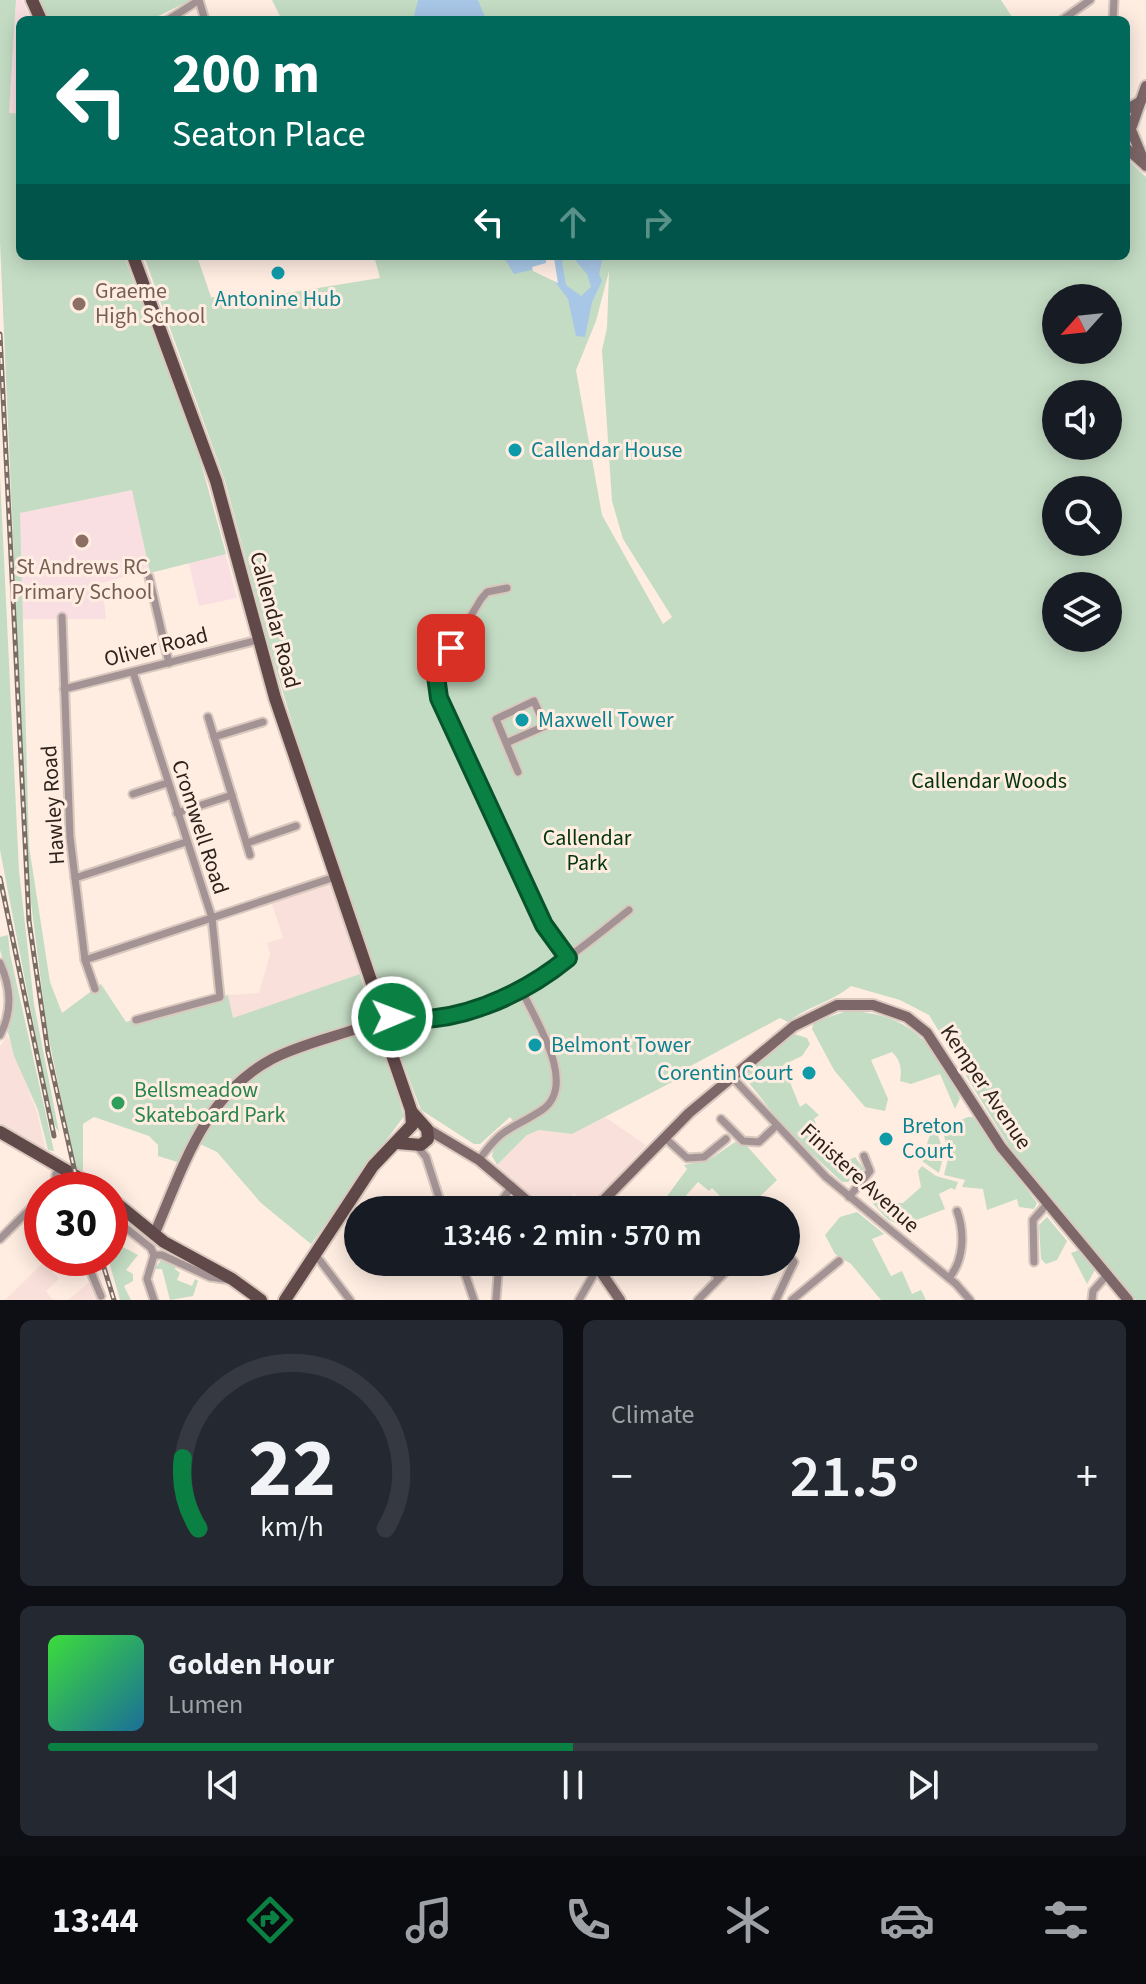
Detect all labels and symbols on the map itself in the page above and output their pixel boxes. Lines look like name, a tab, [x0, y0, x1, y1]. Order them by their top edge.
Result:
marker: Antonine Hub	[269, 264, 287, 282]
place label: Graeme High School	[95, 275, 205, 332]
place label: Antonine Hub	[215, 283, 341, 315]
north arrow	[1042, 284, 1122, 364]
marker: Graeme High School	[70, 295, 88, 313]
place label: Callendar House	[531, 434, 683, 466]
marker: Callendar House	[506, 441, 524, 459]
marker: St Andrews RC Primary School	[73, 532, 91, 550]
street label: Callendar Road	[241, 548, 309, 692]
place label: St Andrews RC Primary School	[12, 551, 152, 608]
pin	[417, 614, 485, 682]
street label: Oliver Road	[101, 619, 211, 675]
place label: Maxwell Tower	[538, 704, 674, 736]
marker: Maxwell Tower	[513, 711, 531, 729]
street label: Hawley Road	[33, 744, 73, 866]
street label: Cromwell Road	[163, 756, 237, 898]
park label: Callendar Woods	[911, 765, 1067, 797]
park label: Callendar Park	[543, 822, 632, 879]
position arrow	[350, 975, 434, 1059]
street label: Kemper Avenue	[932, 1018, 1040, 1156]
place label: Belmont Tower	[551, 1029, 691, 1061]
marker: Belmont Tower	[526, 1036, 544, 1054]
place label: Corentin Court	[657, 1057, 794, 1089]
marker: Corentin Court	[800, 1064, 818, 1082]
place label: Bellsmeadow Skateboard Park	[134, 1074, 285, 1131]
marker: Bellsmeadow Skateboard Park	[109, 1094, 127, 1112]
place label: Breton Court	[902, 1110, 964, 1167]
street label: Finistere Avenue	[793, 1116, 927, 1240]
marker: Breton Court	[877, 1130, 895, 1148]
speed limit sign: 30	[24, 1172, 128, 1276]

